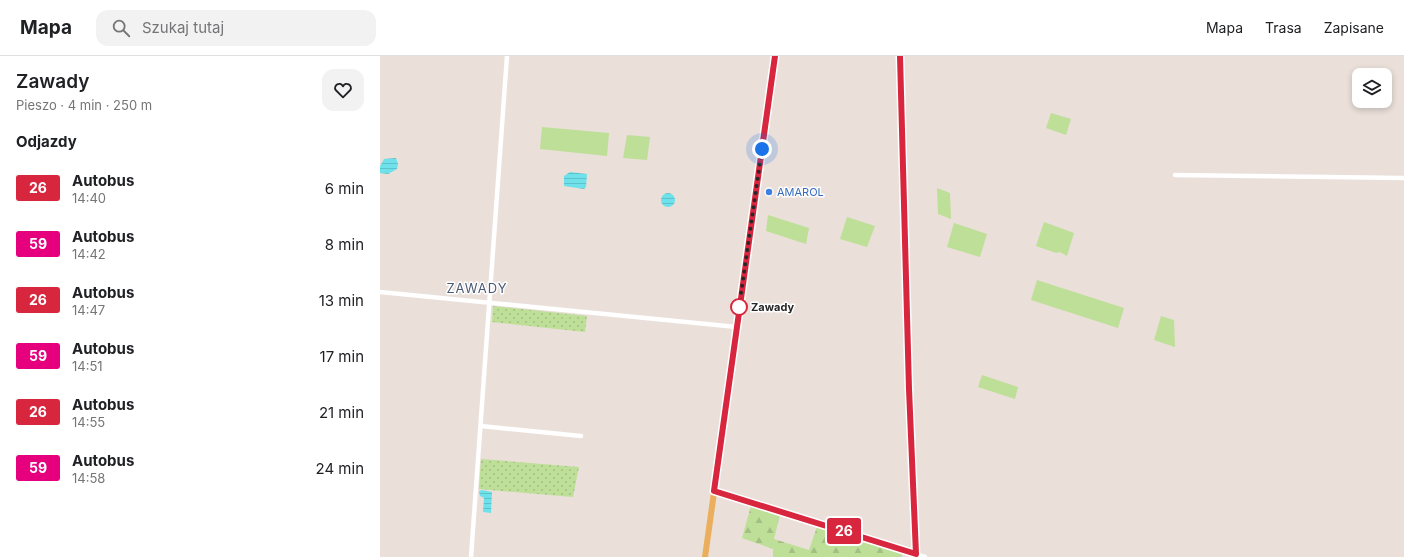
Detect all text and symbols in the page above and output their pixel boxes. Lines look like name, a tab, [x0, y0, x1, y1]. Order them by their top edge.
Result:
search box	[96, 10, 376, 46]
text: Mapa	[20, 16, 72, 39]
icon: search	[110, 17, 132, 39]
text: Szukaj tutaj	[142, 18, 224, 37]
text: Mapa	[1206, 19, 1243, 36]
text: Trasa	[1265, 19, 1302, 36]
text: Zapisane	[1324, 19, 1384, 36]
map controls	[1352, 68, 1392, 108]
button: layers	[1352, 68, 1392, 108]
button: heart	[322, 69, 364, 111]
text: Zawady	[16, 70, 89, 93]
text: Pieszo · 4 min · 250 m	[16, 97, 152, 113]
text: Odjazdy	[16, 132, 77, 151]
your location	[752, 139, 772, 159]
text: Autobus	[72, 171, 134, 190]
text: 26	[29, 179, 47, 196]
text: 6 min	[325, 179, 364, 198]
place label: AMAROL	[777, 185, 824, 199]
marker: AMAROL	[764, 187, 774, 197]
text: 14:40	[72, 190, 106, 206]
text: Autobus	[72, 227, 134, 246]
text: 59	[29, 235, 47, 252]
text: 8 min	[325, 235, 364, 254]
text: 14:42	[72, 246, 106, 262]
district label: ZAWADY	[446, 280, 508, 296]
text: Autobus	[72, 283, 134, 302]
text: 26	[29, 291, 47, 308]
text: 13 min	[319, 291, 364, 310]
marker: Zawady	[730, 298, 748, 316]
place label: Zawady	[751, 300, 794, 314]
text: 14:47	[72, 302, 105, 318]
text: Autobus	[72, 339, 134, 358]
text: 59	[29, 347, 47, 364]
text: 17 min	[320, 347, 364, 366]
text: 14:51	[72, 358, 103, 374]
text: Autobus	[72, 395, 134, 414]
text: 26	[29, 403, 47, 420]
text: 21 min	[319, 403, 364, 422]
text: 14:55	[72, 414, 105, 430]
text: Autobus	[72, 451, 134, 470]
text: 59	[29, 459, 47, 476]
text: 24 min	[316, 459, 364, 478]
text: 14:58	[72, 470, 105, 486]
line badge: 26	[826, 518, 862, 544]
text: 26	[835, 522, 853, 539]

